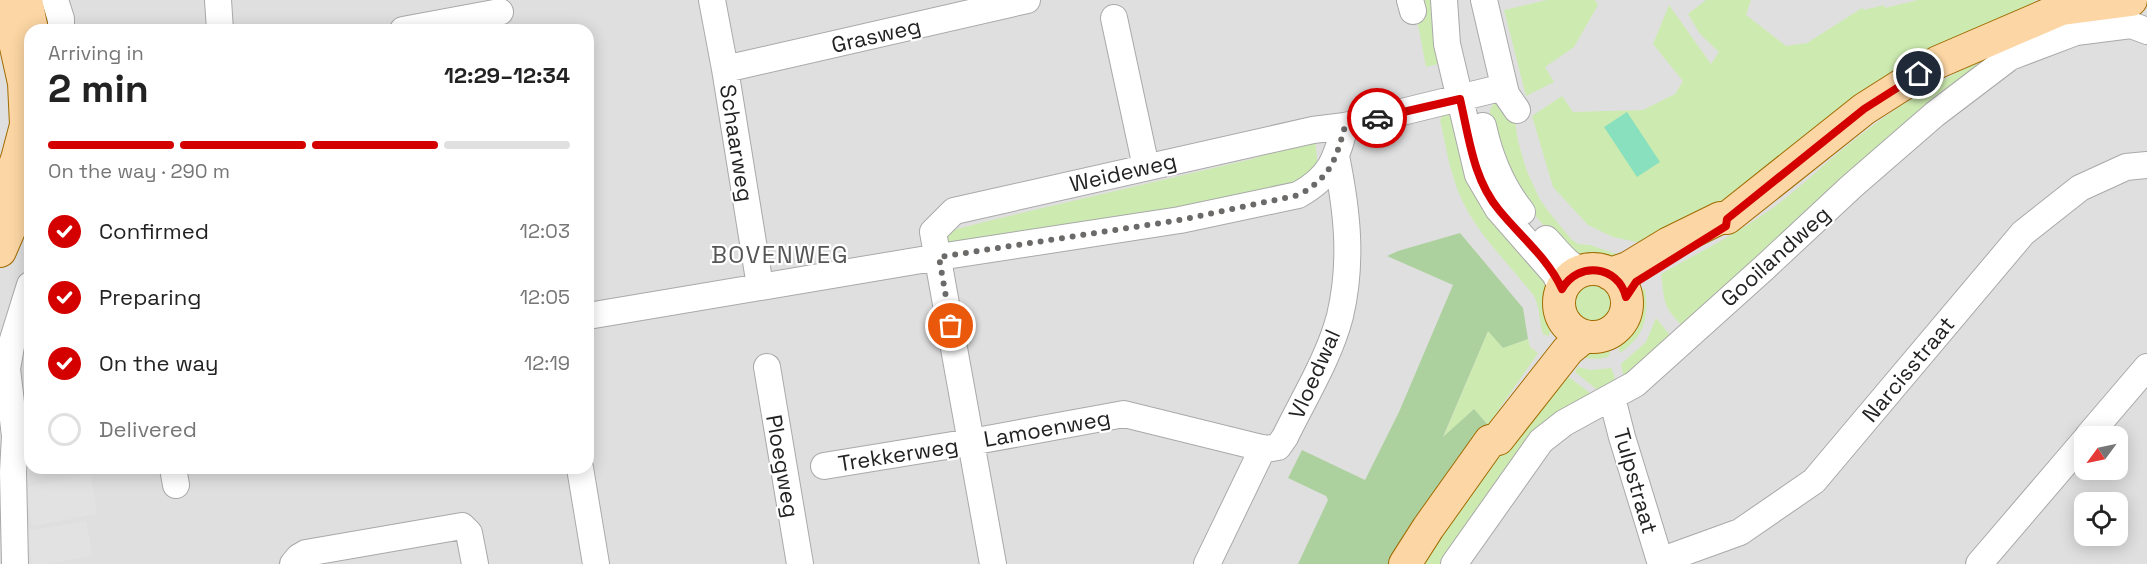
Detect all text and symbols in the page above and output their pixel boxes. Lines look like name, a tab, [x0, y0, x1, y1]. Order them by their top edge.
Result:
street label: Grasweg	[829, 11, 923, 59]
text: Arriving in	[48, 40, 144, 66]
pin	[1893, 48, 1944, 99]
icon: home	[1902, 57, 1935, 90]
text: 12:29–12:34	[444, 61, 570, 89]
text: 2 min	[48, 64, 149, 113]
street label: Schaarweg	[714, 82, 760, 204]
courier	[1347, 88, 1407, 148]
icon: car	[1361, 102, 1394, 135]
street label: Weideweg	[1067, 146, 1179, 198]
text: On the way · 290 m	[48, 158, 230, 184]
street label: Gooilandweg	[1715, 200, 1835, 312]
icon: check	[48, 215, 81, 248]
text: Confirmed	[99, 217, 209, 245]
text: 12:03	[520, 218, 570, 244]
district label: BOVENWEG	[711, 239, 849, 270]
icon: check	[48, 281, 81, 314]
text: Preparing	[99, 283, 201, 311]
text: 12:05	[520, 284, 570, 310]
pin	[925, 300, 976, 351]
icon: bag	[934, 309, 967, 342]
street label: Narcisstraat	[1856, 310, 1960, 428]
street label: Vloedwal	[1282, 325, 1346, 423]
icon: check	[48, 347, 81, 380]
text: On the way	[99, 349, 218, 377]
text: 12:19	[524, 350, 570, 376]
street label: Lamoenweg	[981, 403, 1113, 453]
street label: Ploegweg	[760, 412, 806, 520]
text: Delivered	[99, 415, 197, 443]
street label: Tulpstraat	[1608, 425, 1664, 537]
north arrow	[2074, 426, 2128, 480]
map controls	[2074, 426, 2128, 546]
street label: Trekkerweg	[836, 431, 960, 477]
button: locate	[2074, 492, 2128, 546]

